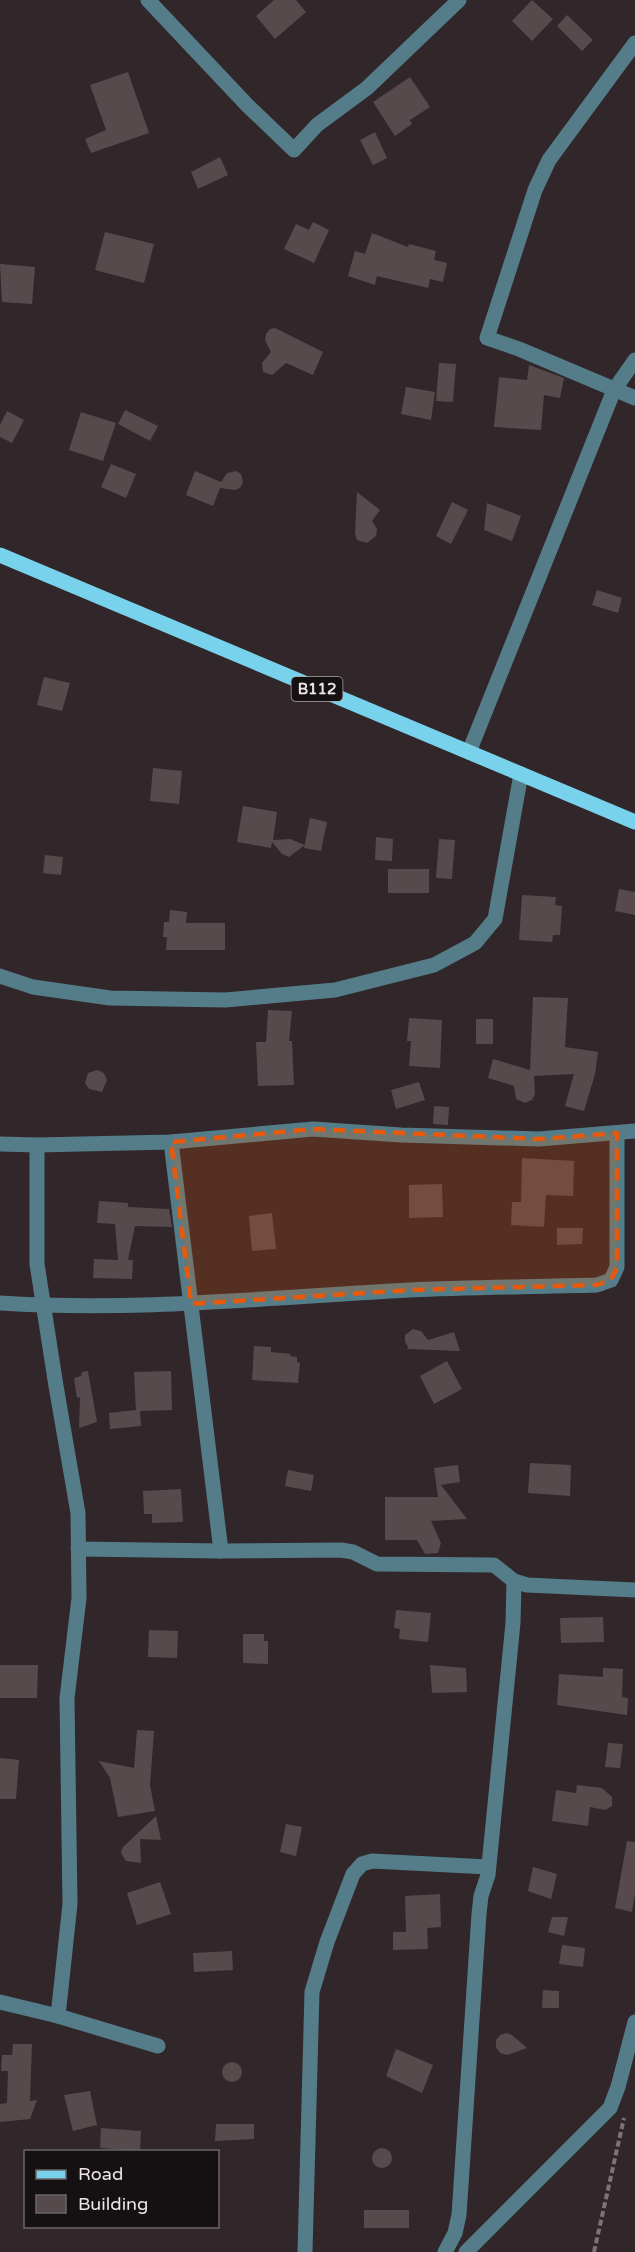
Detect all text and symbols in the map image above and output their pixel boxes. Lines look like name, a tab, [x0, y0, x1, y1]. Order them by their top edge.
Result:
road number: B112	[292, 677, 342, 701]
legend	[24, 2150, 219, 2228]
text: Road	[78, 2163, 123, 2185]
text: Building	[78, 2193, 148, 2215]

